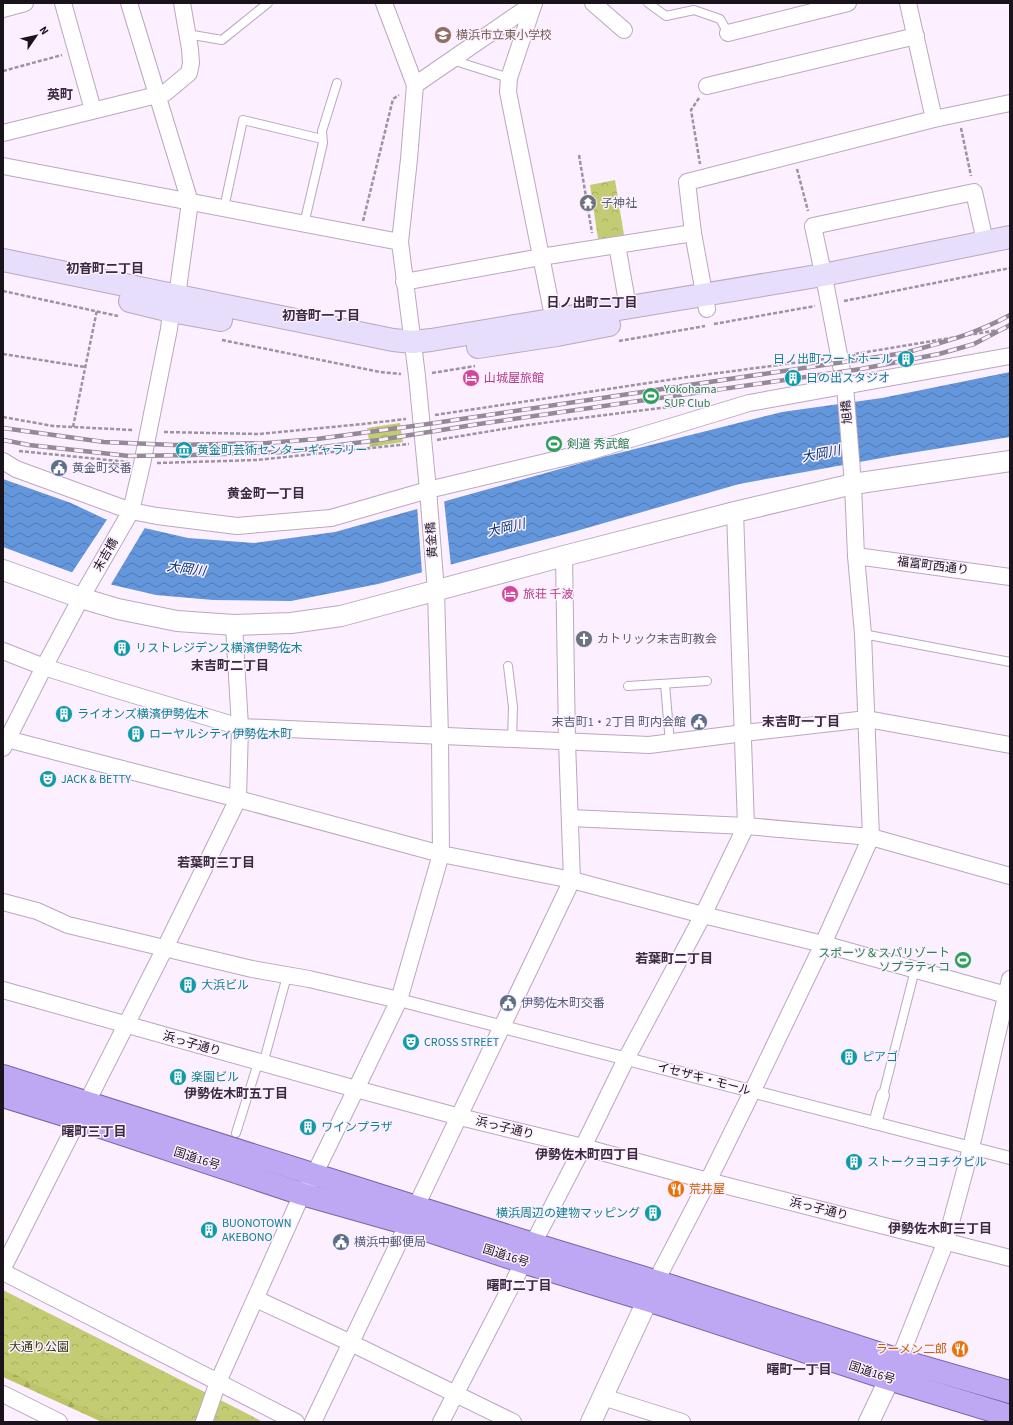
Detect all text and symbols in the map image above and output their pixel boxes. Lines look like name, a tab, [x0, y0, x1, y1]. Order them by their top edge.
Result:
north arrow	[16, 16, 56, 56]
text: N	[36, 23, 52, 38]
school or university icon: 横浜市立東小学校	[433, 25, 453, 45]
place label: 横浜市立東小学校	[456, 27, 552, 44]
district label: 英町	[47, 86, 73, 104]
temple icon: 子神社	[578, 193, 598, 213]
place label: 子神社	[601, 195, 637, 212]
district label: 初音町二丁目	[66, 260, 144, 278]
district label: 日ノ出町二丁目	[546, 294, 638, 312]
district label: 初音町一丁目	[282, 307, 360, 325]
building icon: 日ノ出町フードホール	[896, 349, 916, 369]
place label: 日ノ出町フードホール	[773, 351, 893, 368]
hotel icon: 山城屋旅館	[461, 368, 481, 388]
building icon: 日の出スタジオ	[783, 368, 803, 388]
place label: 山城屋旅館	[484, 370, 544, 387]
place label: 日の出スタジオ	[806, 370, 890, 387]
place label: Yokohama SUP Club	[663, 381, 717, 412]
sports icon: Yokohama SUP Club	[641, 386, 661, 406]
street label: 旭橋	[837, 399, 857, 425]
sports icon: 剣道 秀武館	[544, 434, 564, 454]
place label: 剣道 秀武館	[567, 436, 629, 453]
museum icon: 黄金町芸術センター ギャラリー	[174, 440, 194, 460]
water label: 大岡川	[800, 441, 844, 467]
place label: 黄金町芸術センター ギャラリー	[197, 442, 367, 459]
public building icon: 黄金町交番	[49, 458, 69, 478]
place label: 黄金町交番	[72, 460, 132, 477]
district label: 黄金町一丁目	[227, 485, 305, 503]
water label: 大岡川	[485, 514, 529, 541]
street label: 黄金橋	[422, 521, 442, 559]
street label: 末吉橋	[90, 535, 122, 575]
street label: 福富町西通り	[896, 553, 970, 579]
water label: 大岡川	[165, 557, 209, 581]
hotel icon: 旅荘 千波	[500, 584, 520, 604]
place label: 旅荘 千波	[523, 586, 573, 603]
church icon: カトリック末吉町教会	[574, 629, 594, 649]
place label: カトリック末吉町教会	[597, 631, 717, 648]
building icon: リストレジデンス横濱伊勢佐木	[112, 638, 132, 658]
place label: リストレジデンス横濱伊勢佐木	[135, 640, 303, 657]
district label: 末吉町二丁目	[191, 657, 269, 675]
building icon: ライオンズ横濱伊勢佐木	[54, 704, 74, 724]
place label: ライオンズ横濱伊勢佐木	[77, 706, 209, 723]
public building icon: 末吉町1・2丁目 町内会館	[689, 712, 709, 732]
district label: 末吉町一丁目	[762, 713, 840, 731]
place label: 末吉町1・2丁目 町内会館	[552, 714, 686, 731]
building icon: ローヤルシティ伊勢佐木町	[126, 724, 146, 744]
place label: ローヤルシティ伊勢佐木町	[149, 726, 292, 743]
theatre icon: JACK & BETTY	[38, 769, 58, 789]
place label: JACK & BETTY	[61, 771, 131, 788]
district label: 若葉町三丁目	[177, 854, 255, 872]
place label: スポーツ＆スパリゾート ソプラティコ	[818, 945, 950, 976]
district label: 若葉町二丁目	[635, 950, 713, 968]
sports icon: スポーツ＆スパリゾート ソプラティコ	[953, 950, 973, 970]
building icon: 大浜ビル	[178, 975, 198, 995]
place label: 大浜ビル	[201, 977, 249, 994]
public building icon: 伊勢佐木町交番	[498, 993, 518, 1013]
place label: 伊勢佐木町交番	[521, 995, 605, 1012]
street label: 浜っ子通り	[161, 1028, 223, 1060]
theatre icon: CROSS STREET	[401, 1032, 421, 1052]
place label: CROSS STREET	[424, 1034, 500, 1051]
building icon: ピアゴ	[839, 1047, 859, 1067]
place label: ピアゴ	[862, 1049, 898, 1066]
street label: イセザキ・モール	[655, 1058, 753, 1100]
building icon: 楽園ビル	[168, 1067, 188, 1087]
place label: 楽園ビル	[191, 1069, 239, 1086]
district label: 伊勢佐木町五丁目	[184, 1085, 288, 1103]
street label: 浜っ子通り	[474, 1112, 536, 1144]
building icon: ワインプラザ	[298, 1117, 318, 1137]
place label: ワインプラザ	[321, 1119, 393, 1136]
district label: 曙町三丁目	[61, 1123, 127, 1141]
street label: 国道16号	[172, 1144, 222, 1174]
district label: 伊勢佐木町四丁目	[535, 1146, 639, 1164]
building icon: ストークヨコチクビル	[844, 1152, 864, 1172]
place label: ストークヨコチクビル	[867, 1154, 987, 1171]
restaurant icon: 荒井屋	[666, 1179, 686, 1199]
place label: 荒井屋	[689, 1181, 725, 1198]
street label: 浜っ子通り	[788, 1193, 850, 1225]
building icon: 横浜周辺の建物マッピング	[643, 1203, 663, 1223]
place label: 横浜周辺の建物マッピング	[496, 1205, 640, 1222]
place label: BUONOTOWN AKEBONO	[222, 1215, 291, 1246]
building icon: BUONOTOWN AKEBONO	[199, 1220, 219, 1240]
district label: 伊勢佐木町三丁目	[888, 1220, 992, 1238]
public building icon: 横浜中郵便局	[331, 1232, 351, 1252]
place label: 横浜中郵便局	[354, 1234, 426, 1251]
street label: 国道16号	[481, 1241, 531, 1271]
district label: 曙町二丁目	[486, 1277, 552, 1295]
park label: 大通り公園	[9, 1339, 69, 1356]
restaurant icon: ラーメン二郎	[950, 1339, 970, 1359]
place label: ラーメン二郎	[875, 1341, 947, 1358]
street label: 国道16号	[847, 1358, 897, 1388]
district label: 曙町一丁目	[766, 1361, 832, 1379]

